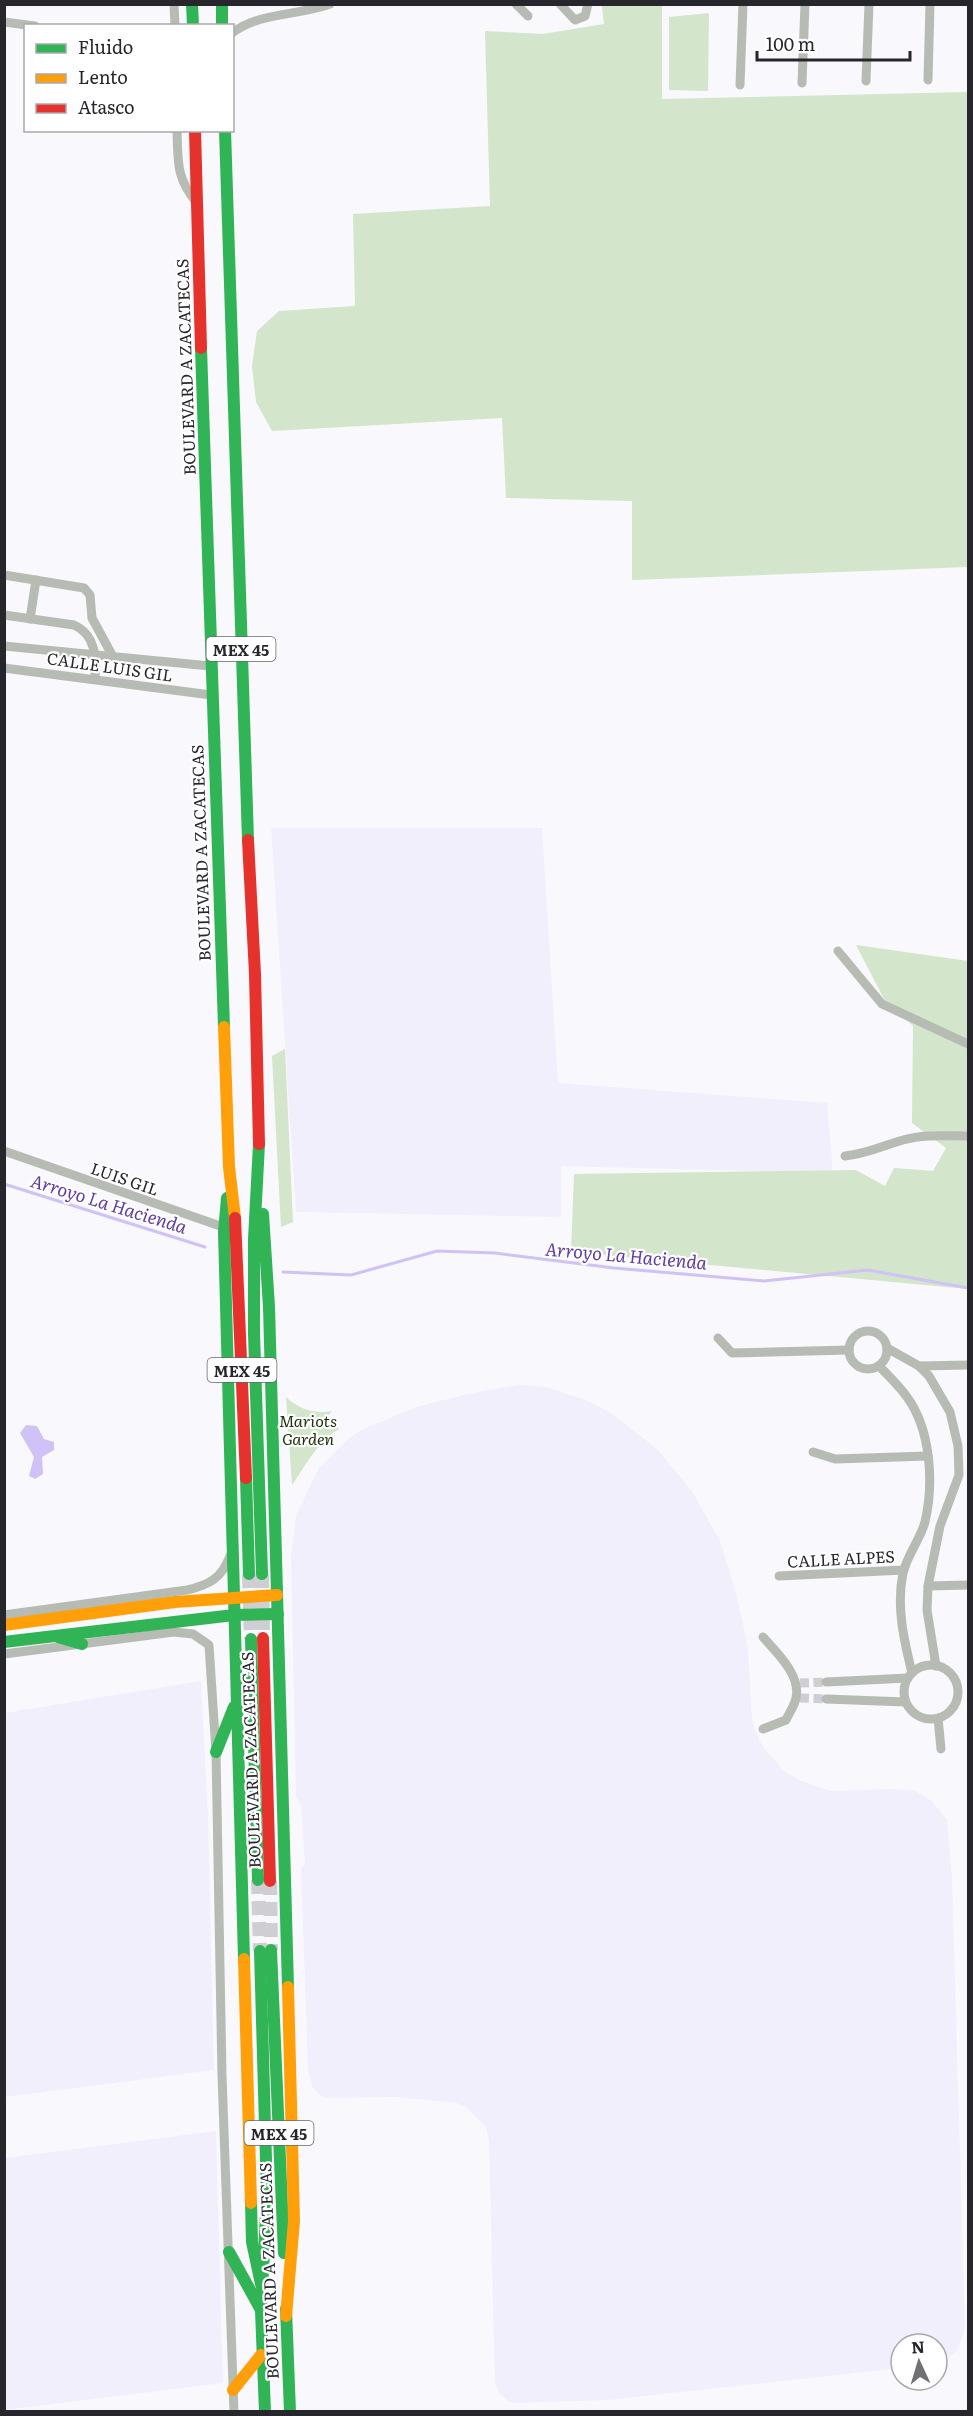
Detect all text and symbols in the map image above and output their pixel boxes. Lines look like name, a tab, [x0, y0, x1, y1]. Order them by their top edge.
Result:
legend	[24, 24, 234, 132]
scale bar	[757, 24, 910, 62]
text: 100 m	[766, 30, 815, 57]
text: Fluido	[78, 33, 133, 60]
text: Lento	[78, 63, 128, 90]
text: Atasco	[78, 93, 135, 120]
street label: BOULEVARD A ZACATECAS	[169, 258, 201, 476]
road number: MEX 45	[206, 637, 276, 661]
street label: CALLE LUIS GIL	[46, 645, 174, 687]
street label: BOULEVARD A ZACATECAS	[184, 744, 216, 962]
street label: LUIS GIL	[88, 1155, 162, 1201]
water label: Arroyo La Hacienda	[27, 1166, 191, 1240]
water label: Arroyo La Hacienda	[544, 1234, 709, 1276]
road number: MEX 45	[208, 1358, 276, 1382]
park label: Mariots Garden	[279, 1408, 337, 1450]
street label: CALLE ALPES	[787, 1543, 895, 1573]
street label: BOULEVARD A ZACATECAS	[234, 1651, 266, 1869]
road number: MEX 45	[244, 2121, 314, 2145]
street label: BOULEVARD A ZACATECAS	[252, 2162, 284, 2380]
north arrow	[889, 2332, 949, 2392]
text: N	[910, 2334, 925, 2358]

